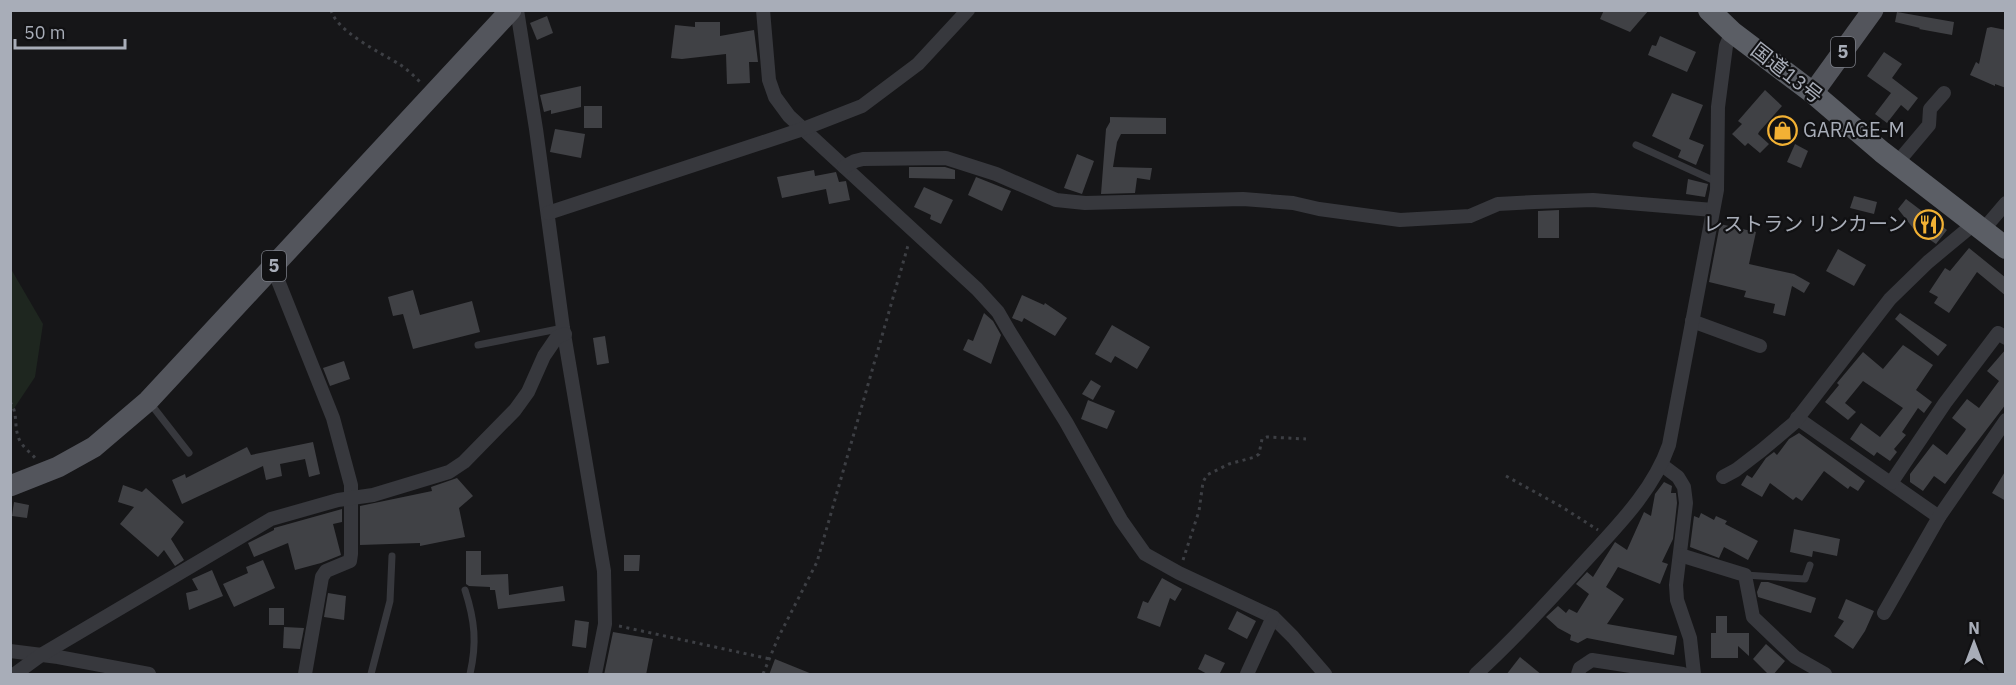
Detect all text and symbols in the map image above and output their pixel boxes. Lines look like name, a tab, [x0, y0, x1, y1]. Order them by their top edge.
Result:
scale bar	[15, 12, 124, 50]
text: 50 m	[24, 21, 66, 44]
street label: 国道13号	[1746, 36, 1829, 109]
road number: 5	[1831, 37, 1855, 67]
shop icon: GARAGE-M	[1766, 114, 1798, 146]
place label: GARAGE-M	[1803, 116, 1905, 143]
restaurant icon: レストラン リンカーン	[1912, 208, 1944, 240]
place label: レストラン リンカーン	[1703, 210, 1907, 237]
road number: 5	[262, 251, 286, 281]
north arrow	[1944, 613, 2004, 673]
text: N	[1968, 618, 1980, 638]

